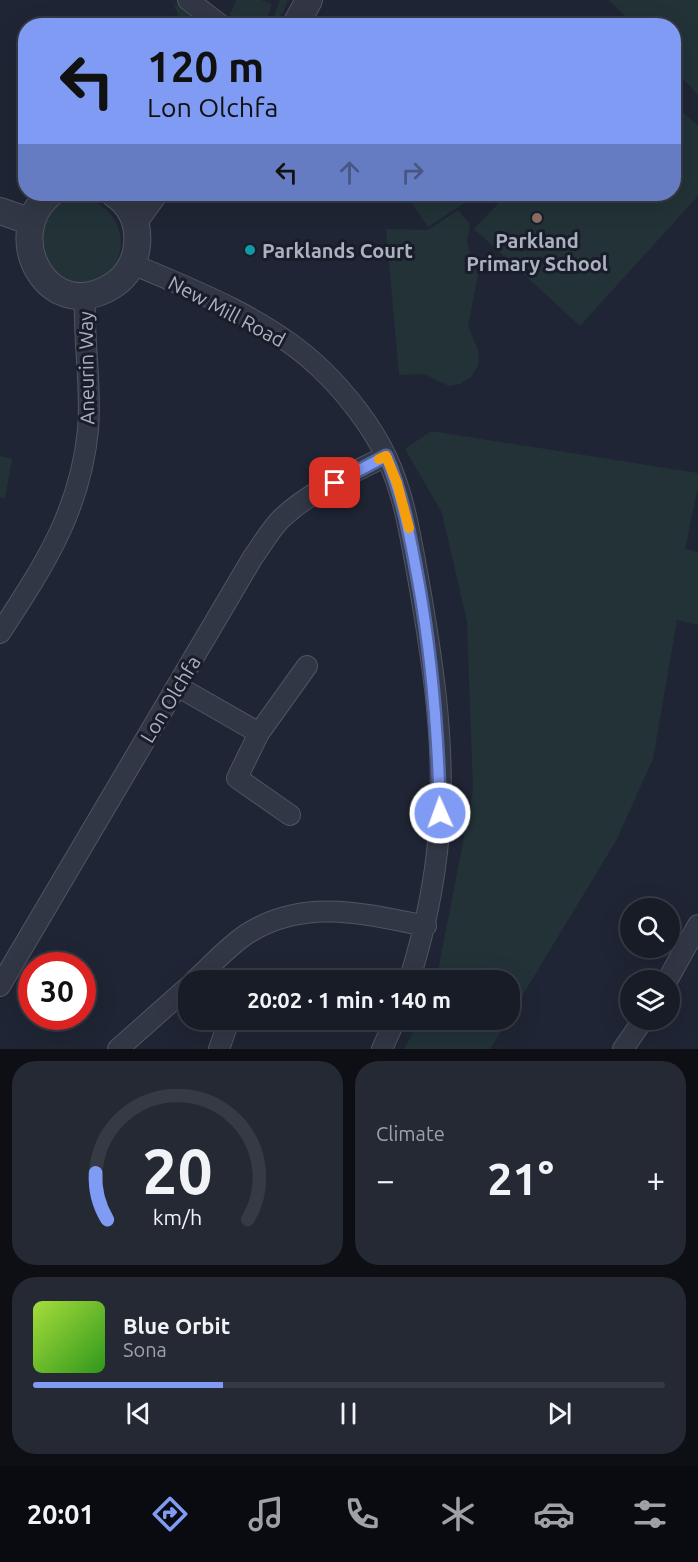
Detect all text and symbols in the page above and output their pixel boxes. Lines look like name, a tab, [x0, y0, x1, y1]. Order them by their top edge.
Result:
icon: left	[48, 42, 126, 120]
text: 120 m	[147, 43, 264, 90]
text: Lon Olchfa	[147, 92, 278, 122]
icon: left	[270, 156, 303, 189]
icon: ahead	[333, 156, 366, 189]
icon: right	[396, 156, 429, 189]
marker: Parkland Primary School	[530, 211, 544, 225]
place label: Parkland Primary School	[466, 229, 608, 275]
place label: Parklands Court	[262, 239, 413, 262]
marker: Parklands Court	[243, 243, 257, 257]
street label: New Mill Road	[165, 271, 289, 351]
street label: Aneurin Way	[74, 311, 98, 425]
pin	[309, 457, 360, 508]
icon: arrive	[318, 466, 351, 499]
street label: Lon Olchfa	[135, 651, 205, 747]
position arrow	[408, 781, 472, 845]
map controls	[620, 898, 680, 1030]
button: search	[620, 898, 680, 958]
speed limit sign: 30	[18, 952, 96, 1030]
button: layers	[620, 970, 680, 1030]
text: 20:02 · 1 min · 140 m	[247, 987, 451, 1012]
text: Climate	[376, 1122, 445, 1145]
text: 20	[142, 1136, 213, 1206]
text: 21°	[487, 1153, 554, 1204]
text: −	[376, 1161, 395, 1198]
text: +	[646, 1161, 665, 1198]
text: km/h	[153, 1205, 202, 1229]
text: Blue Orbit	[123, 1313, 230, 1338]
text: Sona	[123, 1338, 167, 1361]
icon: previous	[122, 1397, 155, 1430]
icon: pause	[332, 1397, 365, 1430]
icon: next	[543, 1397, 576, 1430]
icon: directions	[149, 1493, 191, 1535]
icon: music	[245, 1493, 287, 1535]
icon: phone	[341, 1493, 383, 1535]
icon: climate	[437, 1493, 479, 1535]
icon: car	[533, 1493, 575, 1535]
icon: filters	[629, 1493, 671, 1535]
text: 20:01	[27, 1499, 95, 1529]

